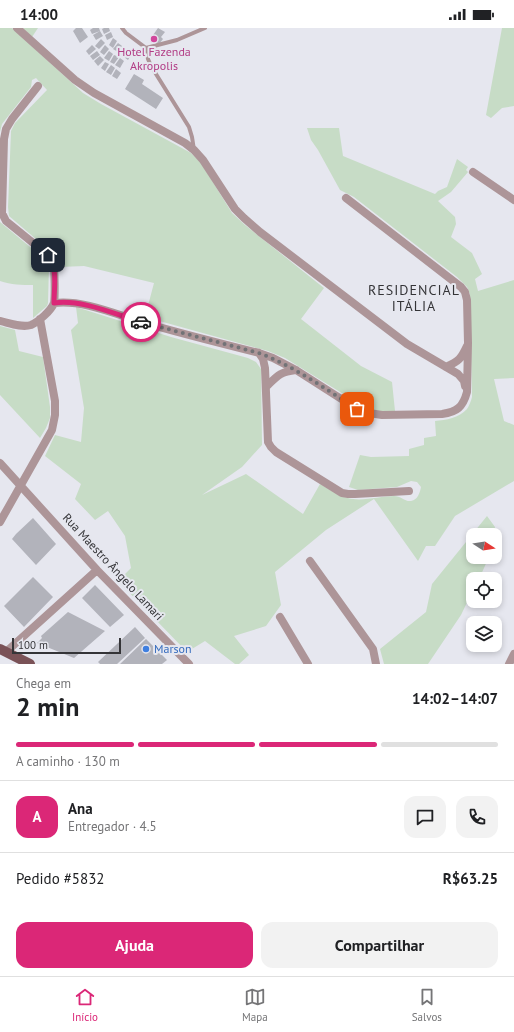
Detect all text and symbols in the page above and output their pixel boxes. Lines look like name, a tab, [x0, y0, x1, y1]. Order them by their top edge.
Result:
text: 14:00	[20, 5, 58, 24]
marker: Hotel Fazenda Akropolis	[149, 34, 159, 44]
place label: Hotel Fazenda Akropolis	[117, 44, 191, 73]
pin	[31, 238, 65, 272]
icon: home	[37, 244, 59, 266]
district label: RESIDENCIAL ITÁLIA	[368, 281, 460, 315]
courier	[121, 302, 161, 342]
icon: car	[130, 311, 152, 333]
pin	[340, 392, 374, 426]
icon: bag	[346, 398, 368, 420]
street label: Rua Maestro Ângelo Lamari	[60, 510, 167, 623]
north arrow	[466, 528, 502, 564]
map controls	[466, 528, 502, 652]
button: locate	[466, 572, 502, 608]
button: layers	[466, 616, 502, 652]
scale bar	[12, 636, 121, 655]
text: 100 m	[18, 638, 48, 652]
place label: Marson	[154, 641, 192, 656]
marker: Marson	[141, 644, 151, 654]
text: Chega em	[16, 675, 71, 692]
text: 14:02–14:07	[412, 689, 498, 708]
text: 2 min	[16, 690, 79, 723]
text: A caminho · 130 m	[16, 753, 120, 770]
button: chat	[404, 796, 446, 838]
button: phone	[456, 796, 498, 838]
text: Ana	[68, 799, 93, 818]
text: A	[32, 807, 42, 826]
text: Entregador · 4.5	[68, 818, 157, 835]
text: Pedido #5832	[16, 869, 105, 888]
text: R$63.25	[443, 869, 498, 888]
button: Ajuda	[16, 922, 253, 968]
button: Compartilhar	[261, 922, 498, 968]
tab: Início	[72, 986, 98, 1024]
tab: Mapa	[242, 986, 268, 1024]
tab: Salvos	[412, 986, 442, 1024]

